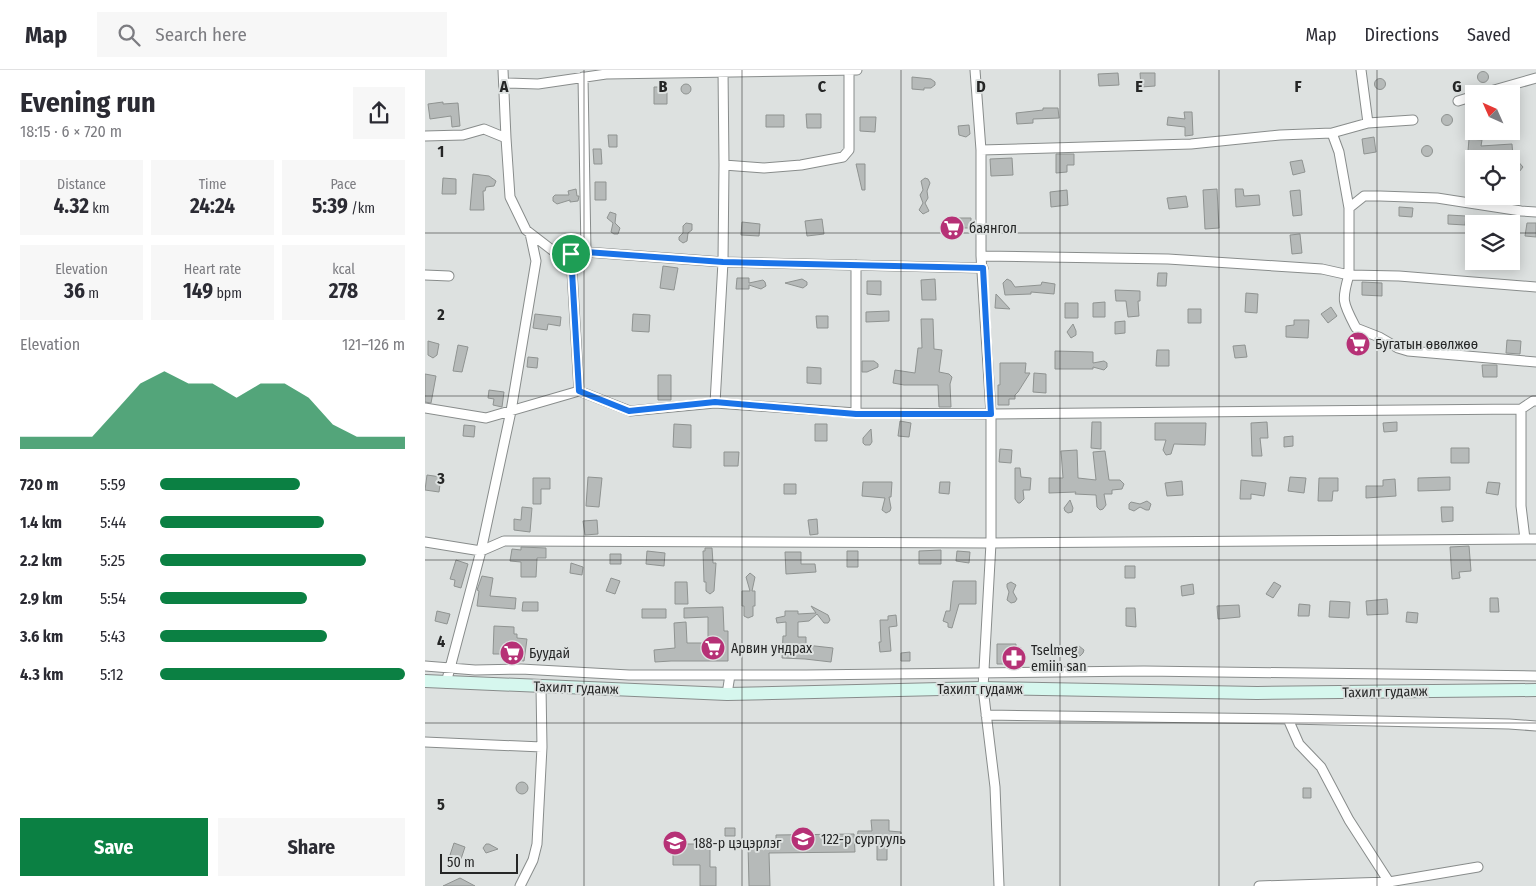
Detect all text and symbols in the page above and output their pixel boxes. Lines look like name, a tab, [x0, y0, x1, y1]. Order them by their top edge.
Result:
search box	[97, 12, 447, 57]
text: Map	[25, 21, 67, 49]
icon: search	[115, 21, 143, 49]
text: Search here	[155, 23, 247, 46]
text: Map	[1305, 24, 1337, 46]
text: Directions	[1365, 24, 1439, 46]
text: Saved	[1467, 24, 1511, 46]
text: A	[499, 77, 509, 96]
text: B	[659, 77, 668, 96]
text: C	[818, 77, 827, 96]
text: D	[976, 77, 986, 96]
text: E	[1135, 77, 1143, 96]
text: F	[1294, 77, 1302, 96]
text: G	[1452, 77, 1462, 96]
north arrow	[1465, 85, 1520, 140]
map controls	[1465, 85, 1520, 270]
text: Evening run	[20, 86, 156, 119]
button: share	[353, 87, 405, 139]
text: 18:15 · 6 × 720 m	[20, 122, 122, 141]
text: 1	[438, 142, 444, 161]
button: locate	[1465, 150, 1520, 205]
text: Distance	[57, 176, 106, 193]
text: Time	[199, 176, 226, 193]
text: Pace	[330, 176, 357, 193]
text: 4.32	[53, 193, 89, 219]
text: 24:24	[190, 193, 235, 219]
text: 5:39	[312, 193, 348, 219]
text: km	[89, 200, 110, 217]
text: /km	[348, 200, 375, 217]
supermarket icon: баянгол	[939, 215, 965, 241]
button: layers	[1465, 215, 1520, 270]
place label: баянгол	[969, 220, 1017, 237]
pin	[550, 233, 592, 275]
icon: arrive	[557, 240, 585, 268]
text: Elevation	[55, 261, 108, 278]
text: Heart rate	[184, 261, 241, 278]
text: kcal	[332, 261, 355, 278]
text: 36	[64, 278, 85, 304]
text: 149	[183, 278, 213, 304]
text: 278	[329, 278, 358, 304]
text: m	[85, 285, 99, 302]
text: bpm	[213, 285, 242, 302]
text: 2	[436, 305, 445, 324]
supermarket icon: Бугатын өвөлжөө	[1345, 331, 1371, 357]
text: Elevation	[20, 335, 80, 354]
text: 121–126 m	[342, 335, 405, 354]
place label: Бугатын өвөлжөө	[1375, 336, 1478, 353]
text: 3	[436, 469, 445, 488]
text: 720 m	[20, 475, 58, 494]
text: 5:59	[100, 475, 126, 494]
text: 1.4 km	[20, 513, 62, 532]
text: 5:44	[100, 513, 126, 532]
text: 2.2 km	[20, 551, 62, 570]
text: 5:25	[100, 551, 125, 570]
text: 2.9 km	[20, 589, 63, 608]
text: 5:54	[100, 589, 126, 608]
text: 3.6 km	[20, 627, 63, 646]
text: 5:43	[100, 627, 125, 646]
text: 4	[437, 632, 445, 651]
supermarket icon: Арвин ундрах	[700, 635, 726, 661]
supermarket icon: Буудай	[499, 640, 525, 666]
place label: Арвин ундрах	[731, 640, 813, 657]
place label: Tselmeg emiin san	[1031, 642, 1087, 675]
place label: Буудай	[529, 645, 570, 662]
pharmacy icon: Tselmeg emiin san	[1001, 645, 1027, 671]
text: 4.3 km	[20, 665, 63, 684]
text: 5:12	[100, 665, 123, 684]
street label: Тахилт гудамж	[533, 678, 619, 698]
street label: Тахилт гудамж	[937, 681, 1023, 698]
street label: Тахилт гудамж	[1342, 683, 1428, 701]
text: 5	[437, 795, 445, 814]
button: Save	[20, 818, 208, 876]
button: Share	[218, 818, 405, 876]
school or university icon: 122-р сургууль	[790, 826, 816, 852]
school or university icon: 188-р цэцэрлэг	[662, 830, 688, 856]
place label: 122-р сургууль	[821, 831, 906, 848]
place label: 188-р цэцэрлэг	[693, 835, 782, 852]
scale bar	[440, 851, 517, 874]
text: 50 m	[447, 854, 475, 871]

